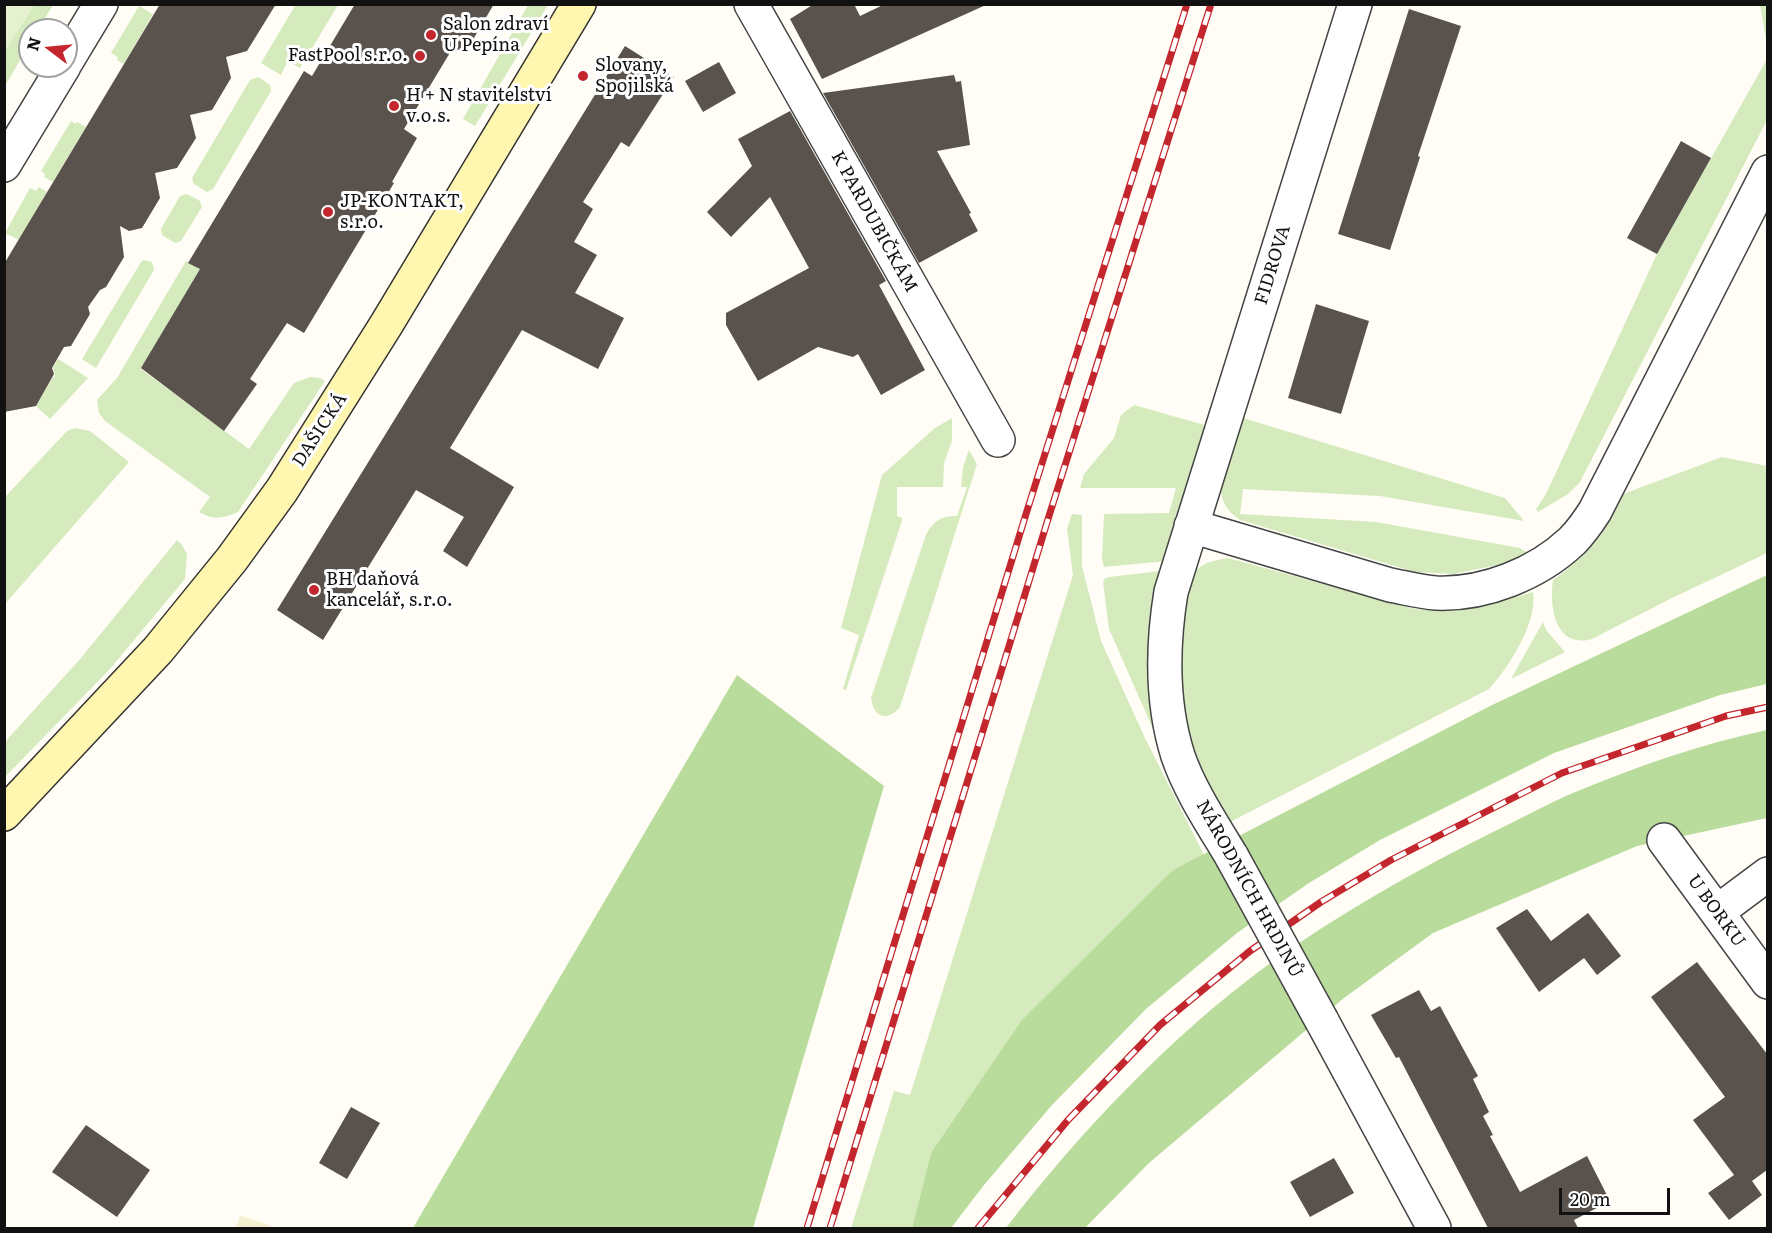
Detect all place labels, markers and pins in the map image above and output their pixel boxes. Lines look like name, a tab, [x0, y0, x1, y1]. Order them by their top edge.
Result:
place label: Salon zdraví U Pepína	[443, 14, 549, 57]
marker: Salon zdraví U Pepína	[424, 28, 438, 42]
place label: FastPool s.r.o.	[288, 45, 408, 67]
marker: FastPool s.r.o.	[413, 49, 427, 63]
place label: Slovany, Spojilská	[595, 55, 674, 98]
marker: Slovany, Spojilská	[576, 69, 590, 83]
place label: H + N stavitelství v.o.s.	[406, 85, 552, 128]
marker: H + N stavitelství v.o.s.	[387, 99, 401, 113]
place label: JP-KONTAKT, s.r.o.	[340, 191, 464, 234]
marker: JP-KONTAKT, s.r.o.	[321, 205, 335, 219]
place label: BH daňová kancelář, s.r.o.	[326, 569, 453, 612]
marker: BH daňová kancelář, s.r.o.	[307, 583, 321, 597]

